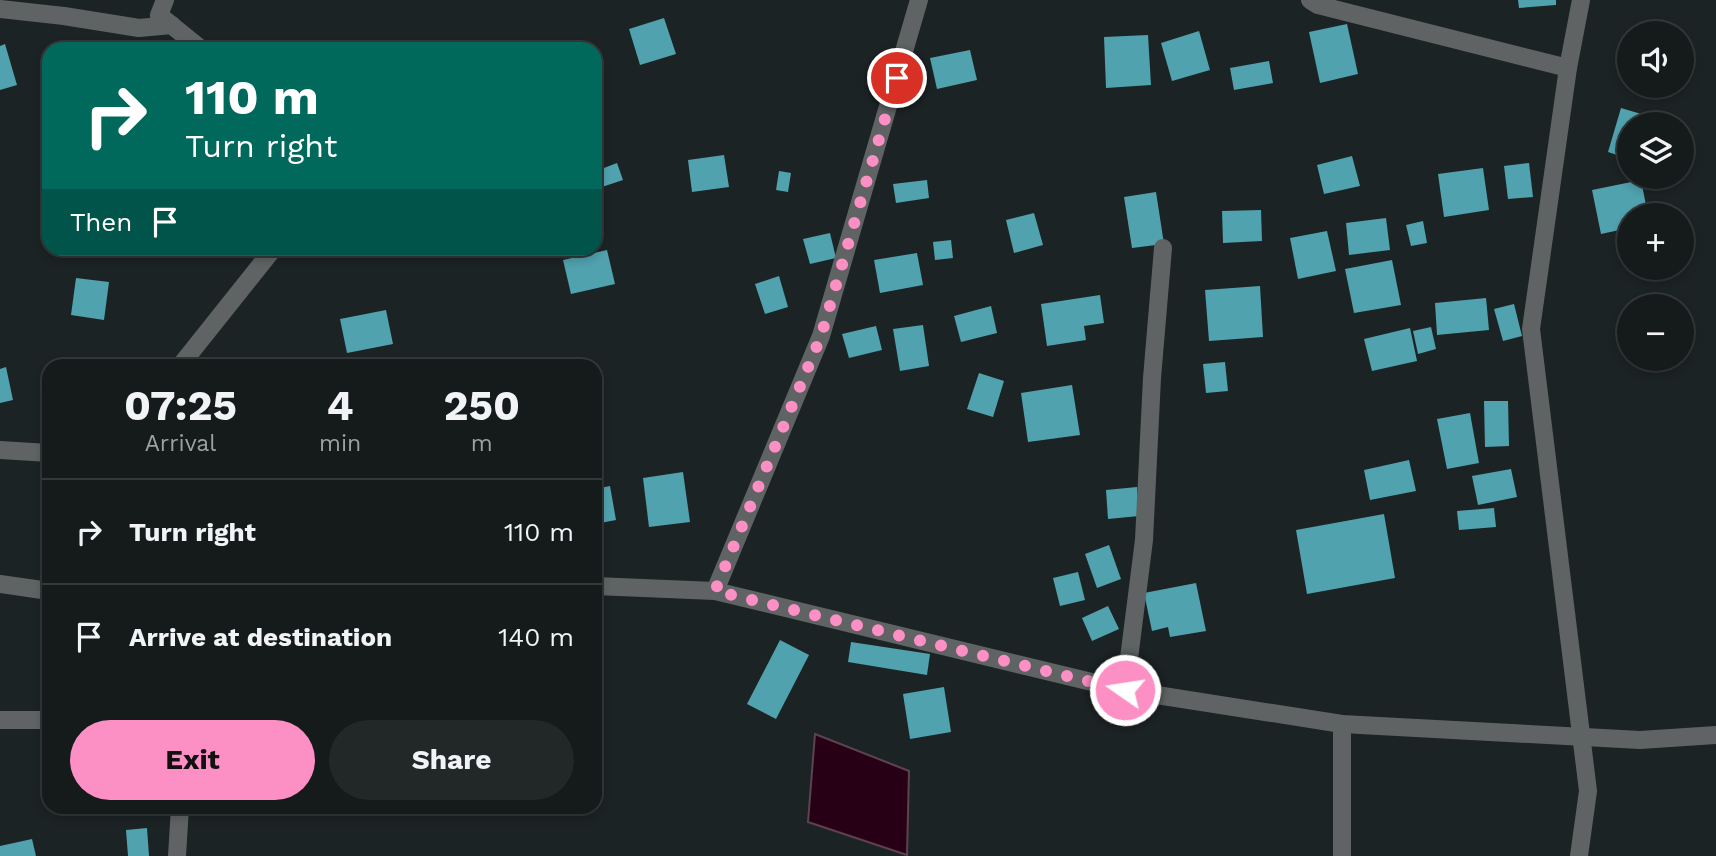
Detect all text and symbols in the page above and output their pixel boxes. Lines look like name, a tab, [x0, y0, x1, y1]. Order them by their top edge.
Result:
map controls	[1617, 21, 1694, 371]
button: sound	[1617, 21, 1694, 98]
pin	[867, 48, 927, 108]
icon: arrive	[878, 59, 916, 97]
text: 110 m	[185, 68, 319, 126]
icon: right	[70, 70, 161, 161]
button: layers	[1617, 112, 1694, 189]
text: Turn right	[185, 127, 337, 165]
icon: arrive	[146, 203, 184, 241]
button: +	[1617, 203, 1694, 280]
text: Then	[70, 207, 132, 237]
button: −	[1617, 294, 1694, 371]
text: 07:25	[124, 381, 237, 430]
text: 4	[327, 381, 354, 430]
text: 250	[443, 381, 520, 430]
text: Arrival	[145, 430, 216, 457]
text: min	[319, 430, 361, 457]
text: m	[471, 430, 493, 457]
icon: right	[70, 513, 108, 551]
text: Turn right	[129, 517, 256, 547]
text: 110 m	[504, 517, 574, 547]
icon: arrive	[70, 618, 108, 656]
text: Arrive at destination	[129, 622, 392, 652]
text: 140 m	[498, 622, 574, 652]
position arrow	[1088, 653, 1162, 727]
button: Exit	[70, 720, 315, 800]
button: Share	[329, 720, 574, 800]

